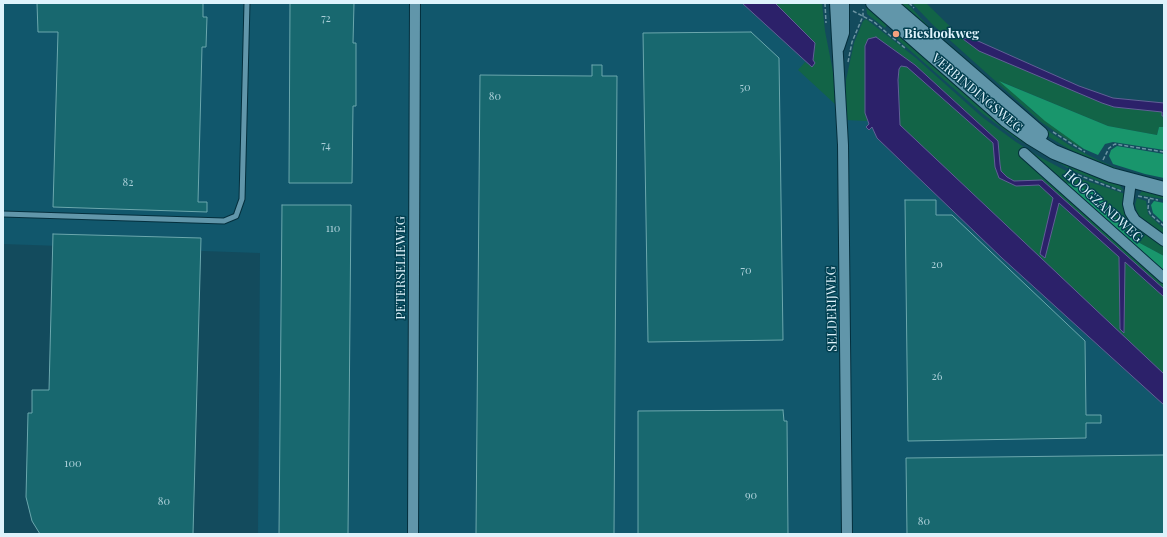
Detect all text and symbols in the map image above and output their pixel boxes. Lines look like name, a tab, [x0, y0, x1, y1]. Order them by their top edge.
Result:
house number: 72	[321, 12, 331, 26]
place label: Bieslookweg	[904, 26, 979, 42]
marker: Bieslookweg	[891, 29, 901, 39]
street label: VERBINDINGSWEG	[928, 50, 1026, 136]
house number: 50	[739, 81, 751, 95]
house number: 80	[489, 90, 501, 104]
house number: 74	[321, 139, 331, 153]
street label: HOOGZANDWEG	[1060, 166, 1146, 246]
house number: 82	[123, 176, 133, 190]
street label: PETERSELIEWEG	[393, 216, 409, 320]
house number: 110	[326, 222, 340, 236]
house number: 20	[931, 258, 943, 272]
house number: 70	[740, 264, 752, 278]
street label: SELDERIJWEG	[823, 266, 841, 352]
house number: 26	[932, 370, 942, 384]
house number: 100	[64, 457, 82, 471]
house number: 90	[745, 489, 757, 503]
house number: 80	[158, 495, 170, 509]
house number: 80	[918, 515, 930, 529]

